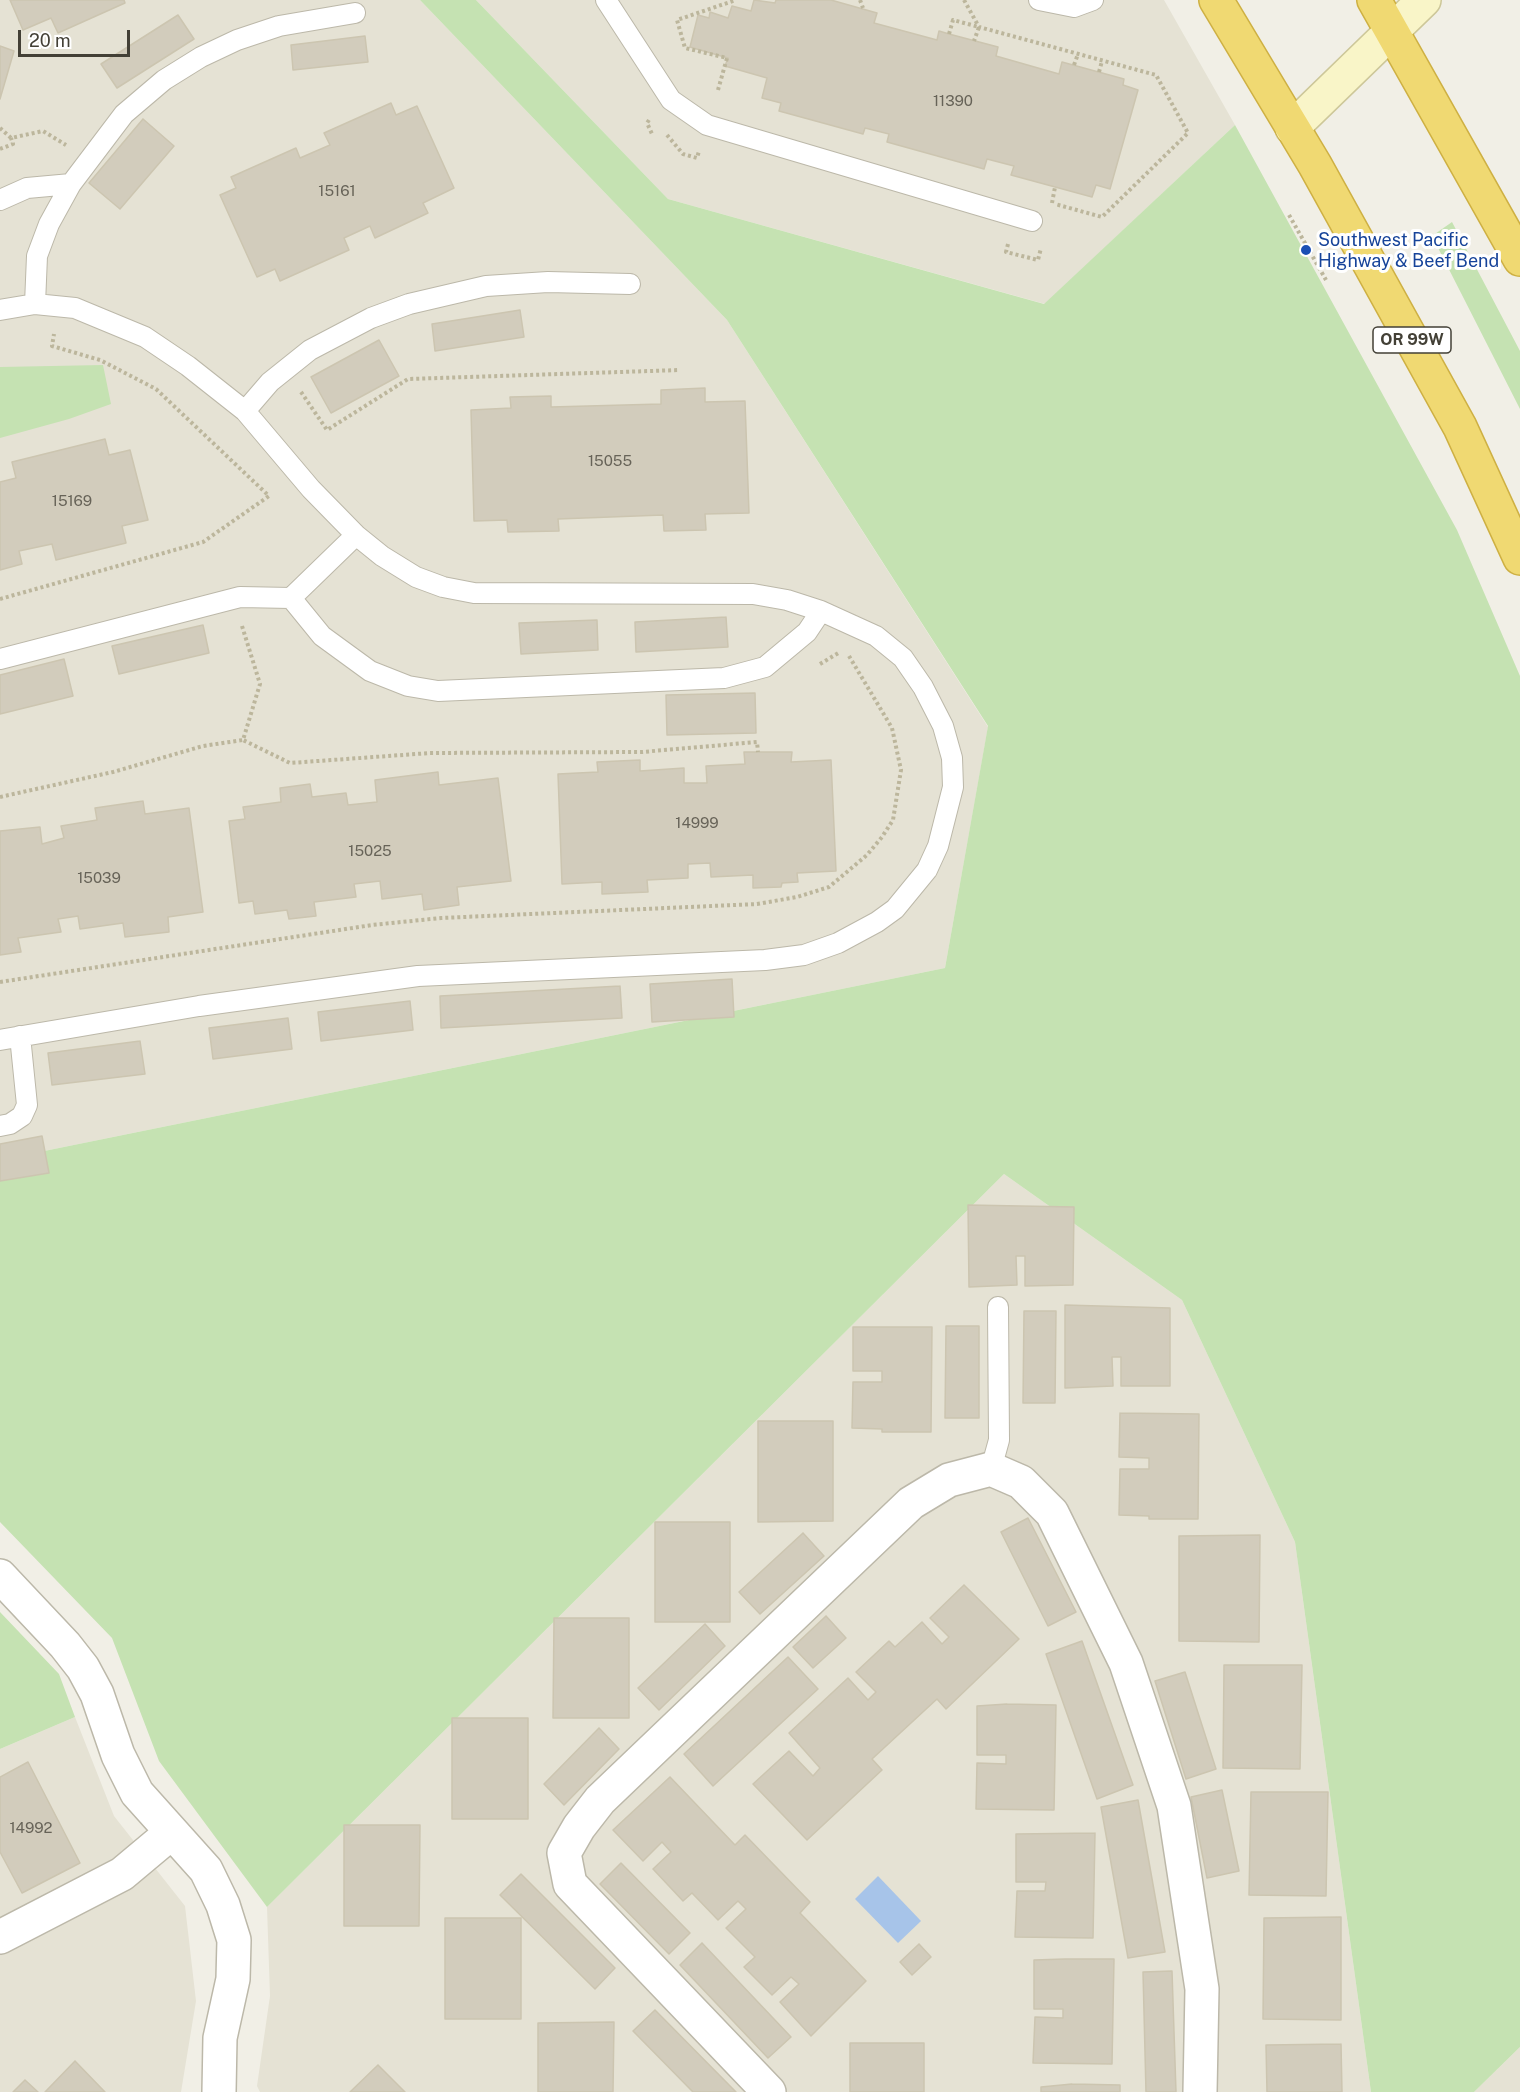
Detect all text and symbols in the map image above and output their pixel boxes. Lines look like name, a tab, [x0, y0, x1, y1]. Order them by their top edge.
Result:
scale bar	[21, 18, 134, 56]
text: 20 m	[29, 30, 71, 51]
house number: 11390	[933, 92, 973, 110]
house number: 15161	[318, 182, 356, 200]
place label: Southwest Pacific Highway & Beef Bend	[1318, 229, 1499, 272]
marker: Southwest Pacific Highway & Beef Bend	[1299, 243, 1313, 257]
road number: OR 99W	[1373, 327, 1451, 353]
house number: 15055	[588, 452, 632, 470]
house number: 15169	[52, 492, 92, 510]
house number: 14999	[675, 814, 719, 832]
house number: 15025	[348, 842, 392, 860]
house number: 15039	[77, 869, 121, 887]
house number: 14992	[9, 1819, 53, 1837]

